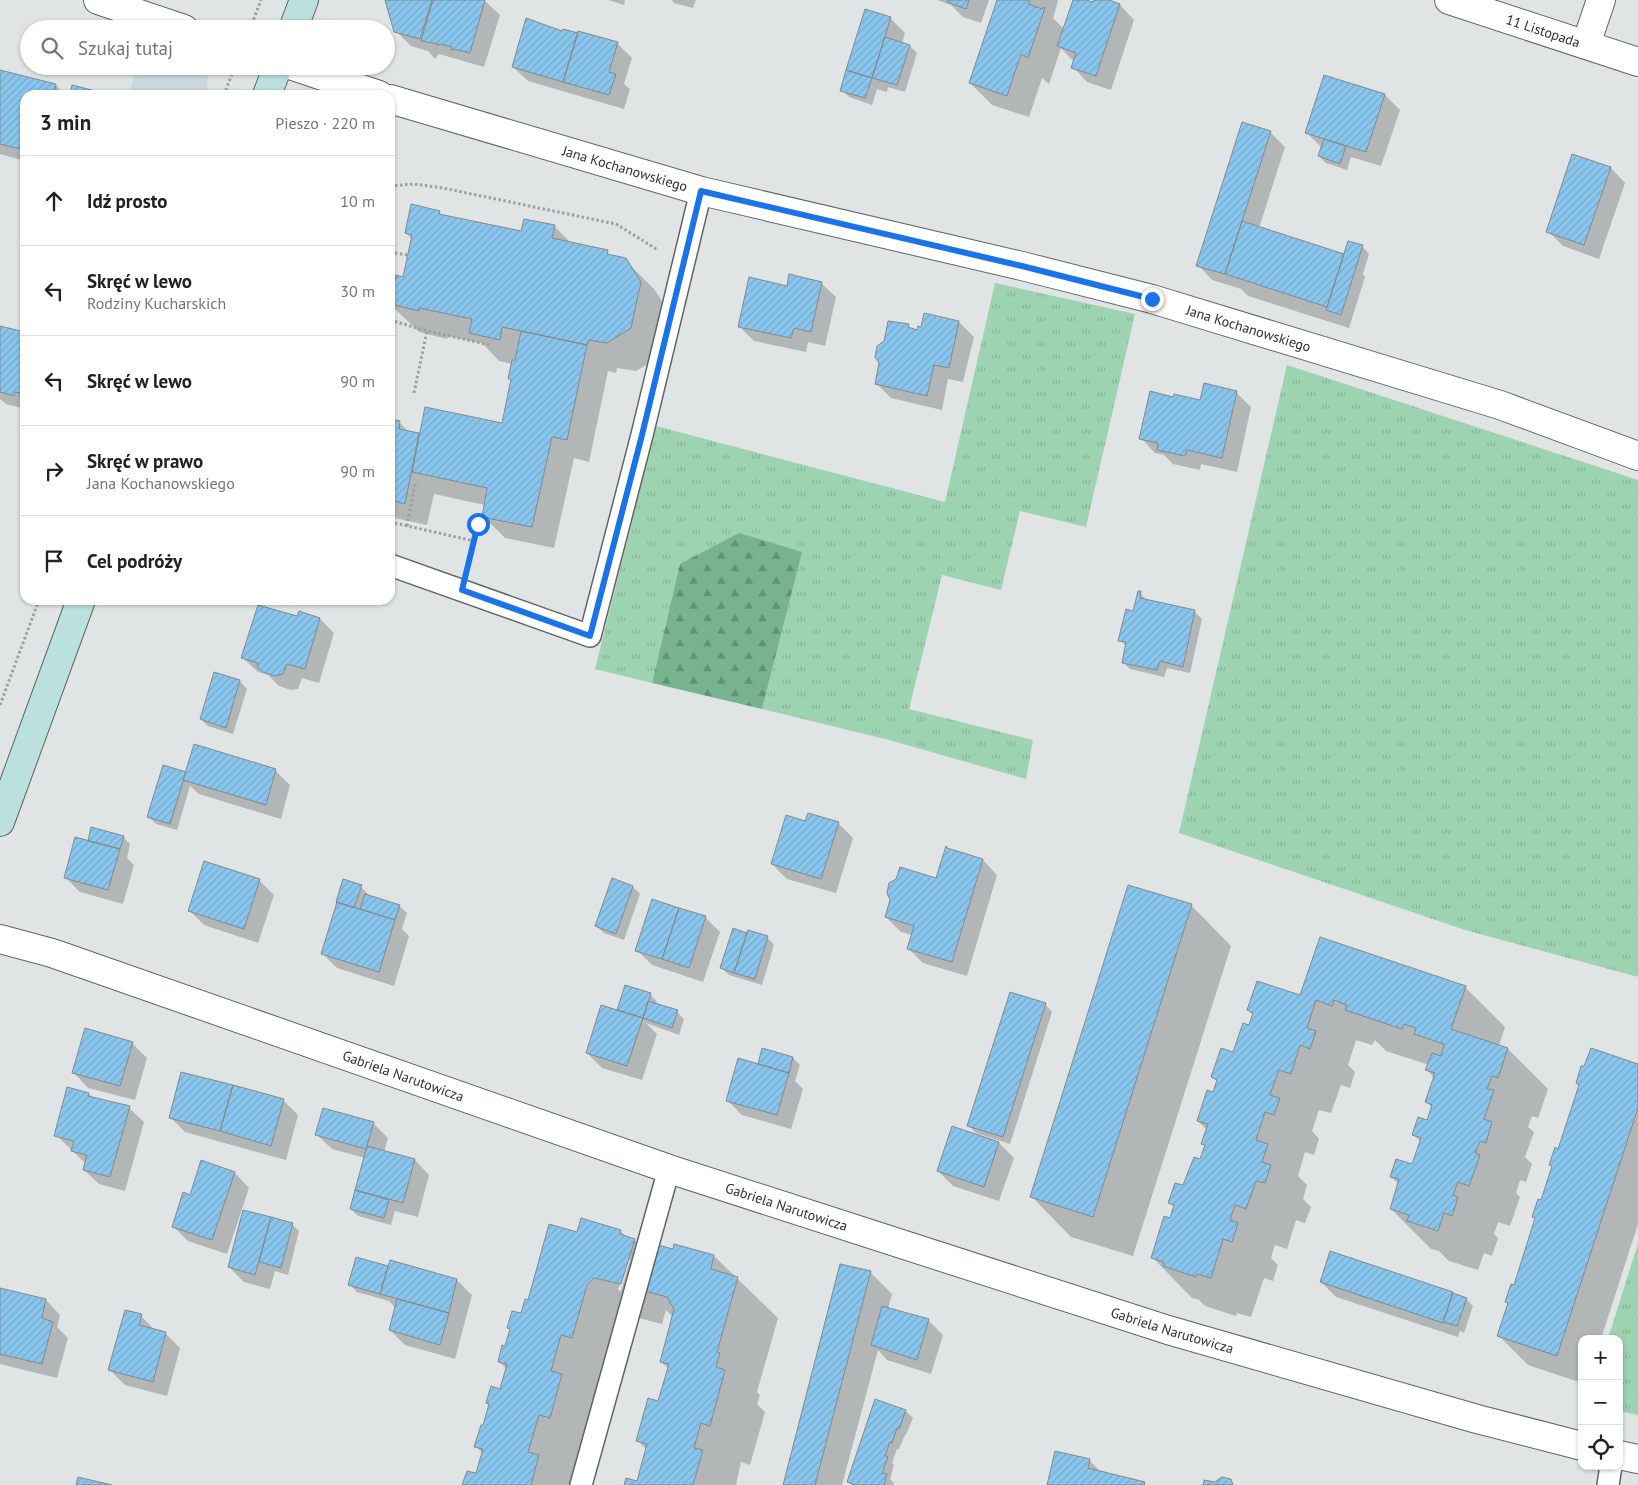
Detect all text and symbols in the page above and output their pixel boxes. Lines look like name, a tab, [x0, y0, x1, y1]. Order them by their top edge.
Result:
street label: 11 Listopada	[1504, 10, 1583, 51]
search box	[20, 20, 395, 75]
icon: search	[38, 34, 66, 62]
text: Szukaj tutaj	[78, 36, 173, 60]
text: 3 min	[40, 109, 91, 136]
text: Pieszo · 220 m	[275, 113, 375, 133]
street label: Jana Kochanowskiego	[559, 141, 690, 195]
icon: ahead	[40, 187, 68, 215]
text: Idź prosto	[87, 189, 167, 213]
text: 10 m	[340, 191, 375, 211]
text: Skręć w lewo	[87, 269, 192, 293]
icon: left	[40, 277, 68, 305]
text: 30 m	[340, 281, 375, 301]
route end	[1141, 288, 1164, 311]
text: Rodziny Kucharskich	[87, 293, 226, 313]
street label: Jana Kochanowskiego	[1183, 301, 1313, 356]
icon: left	[40, 367, 68, 395]
text: Skręć w lewo	[87, 369, 192, 393]
text: 90 m	[340, 371, 375, 391]
text: Skręć w prawo	[87, 449, 203, 473]
icon: right	[40, 457, 68, 485]
text: 90 m	[340, 461, 375, 481]
text: Jana Kochanowskiego	[87, 473, 235, 493]
route start	[467, 513, 490, 536]
icon: arrive	[40, 547, 68, 575]
text: Cel podróży	[87, 549, 182, 573]
street label: Gabriela Narutowicza	[340, 1046, 466, 1106]
street label: Gabriela Narutowicza	[723, 1179, 850, 1235]
street label: Gabriela Narutowicza	[1108, 1303, 1236, 1357]
map controls	[1578, 1335, 1623, 1470]
button: +	[1578, 1335, 1623, 1380]
button: −	[1578, 1380, 1623, 1425]
button: locate	[1578, 1425, 1623, 1470]

